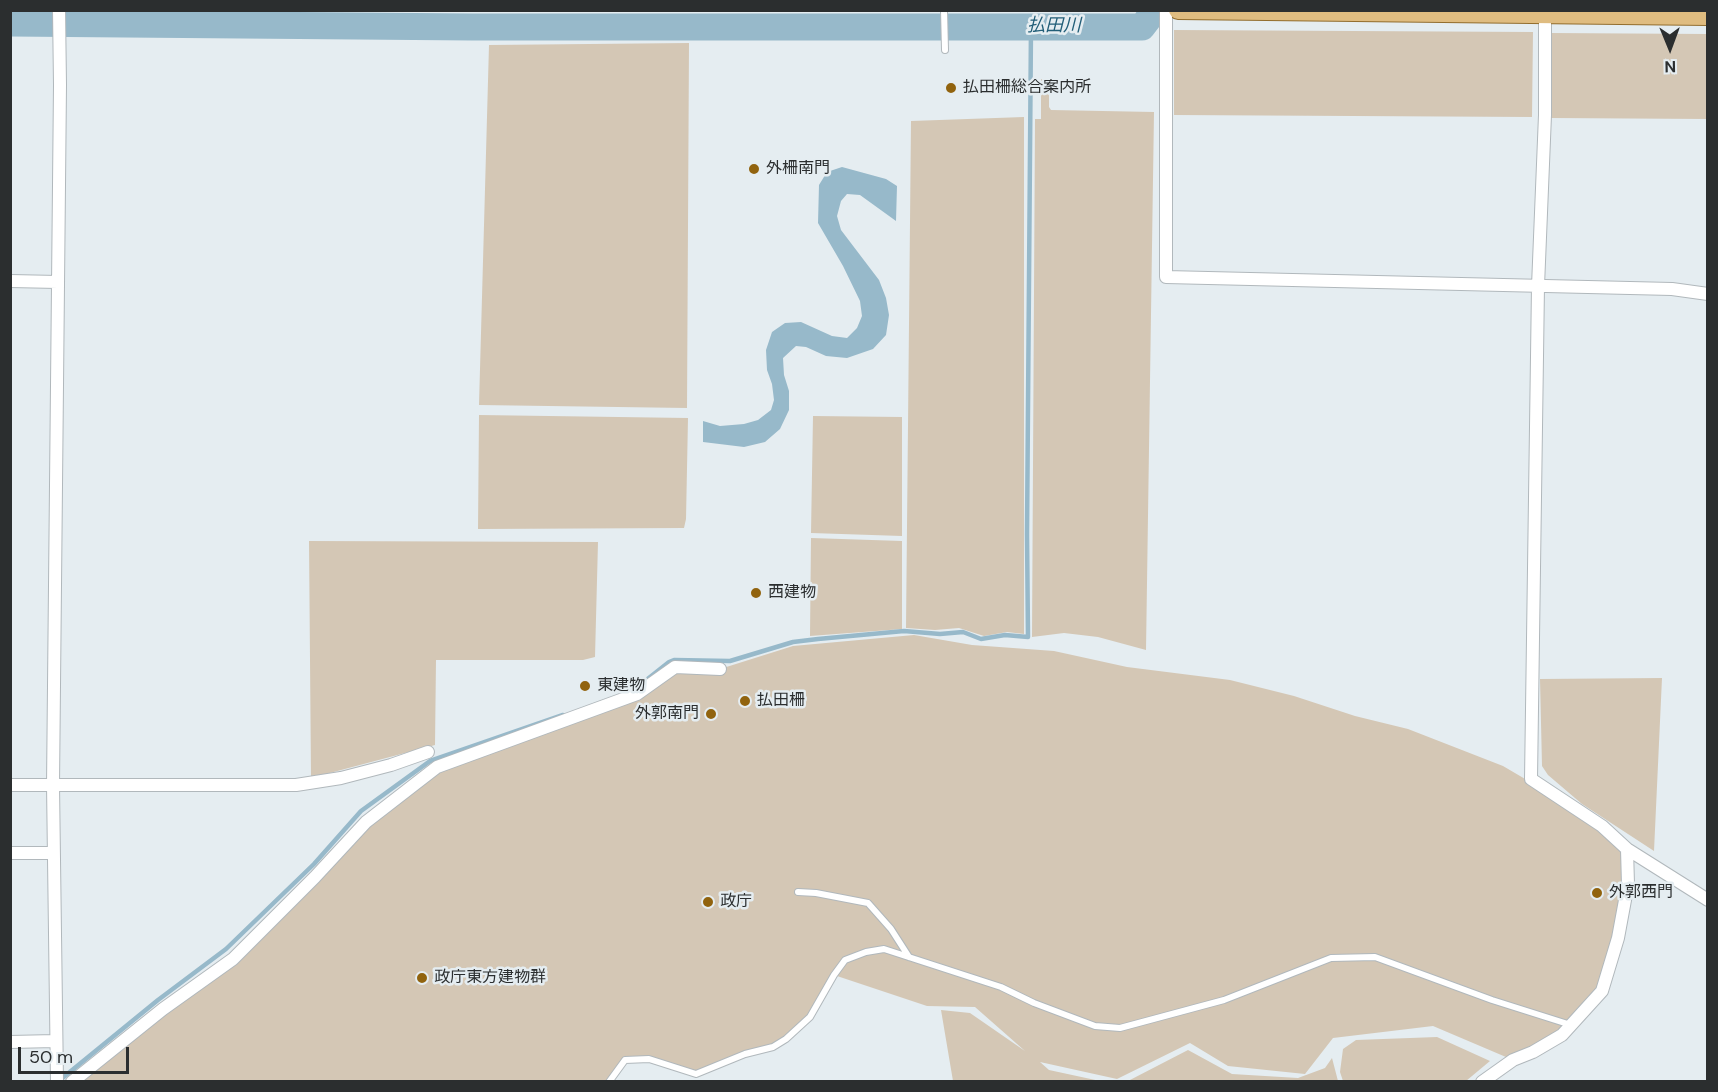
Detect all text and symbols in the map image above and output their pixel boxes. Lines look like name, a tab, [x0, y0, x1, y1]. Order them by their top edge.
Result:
water label: 払田川	[1027, 15, 1081, 37]
north arrow	[1640, 18, 1700, 78]
text: N	[1664, 56, 1676, 77]
place label: 払田柵総合案内所	[963, 78, 1091, 98]
marker: 払田柵総合案内所	[944, 81, 958, 95]
place label: 外柵南門	[766, 159, 830, 179]
marker: 外柵南門	[747, 162, 761, 176]
place label: 西建物	[768, 583, 816, 603]
marker: 西建物	[749, 586, 763, 600]
place label: 東建物	[597, 676, 645, 696]
marker: 東建物	[578, 679, 592, 693]
place label: 払田柵	[757, 691, 805, 711]
marker: 払田柵	[738, 694, 752, 708]
place label: 外郭南門	[635, 704, 699, 724]
marker: 外郭南門	[704, 707, 718, 721]
place label: 外郭西門	[1609, 883, 1673, 903]
marker: 外郭西門	[1590, 886, 1604, 900]
place label: 政庁	[720, 892, 752, 912]
marker: 政庁	[701, 895, 715, 909]
place label: 政庁東方建物群	[434, 968, 546, 988]
marker: 政庁東方建物群	[415, 971, 429, 985]
scale bar	[21, 1035, 132, 1073]
text: 50 m	[29, 1045, 73, 1069]

